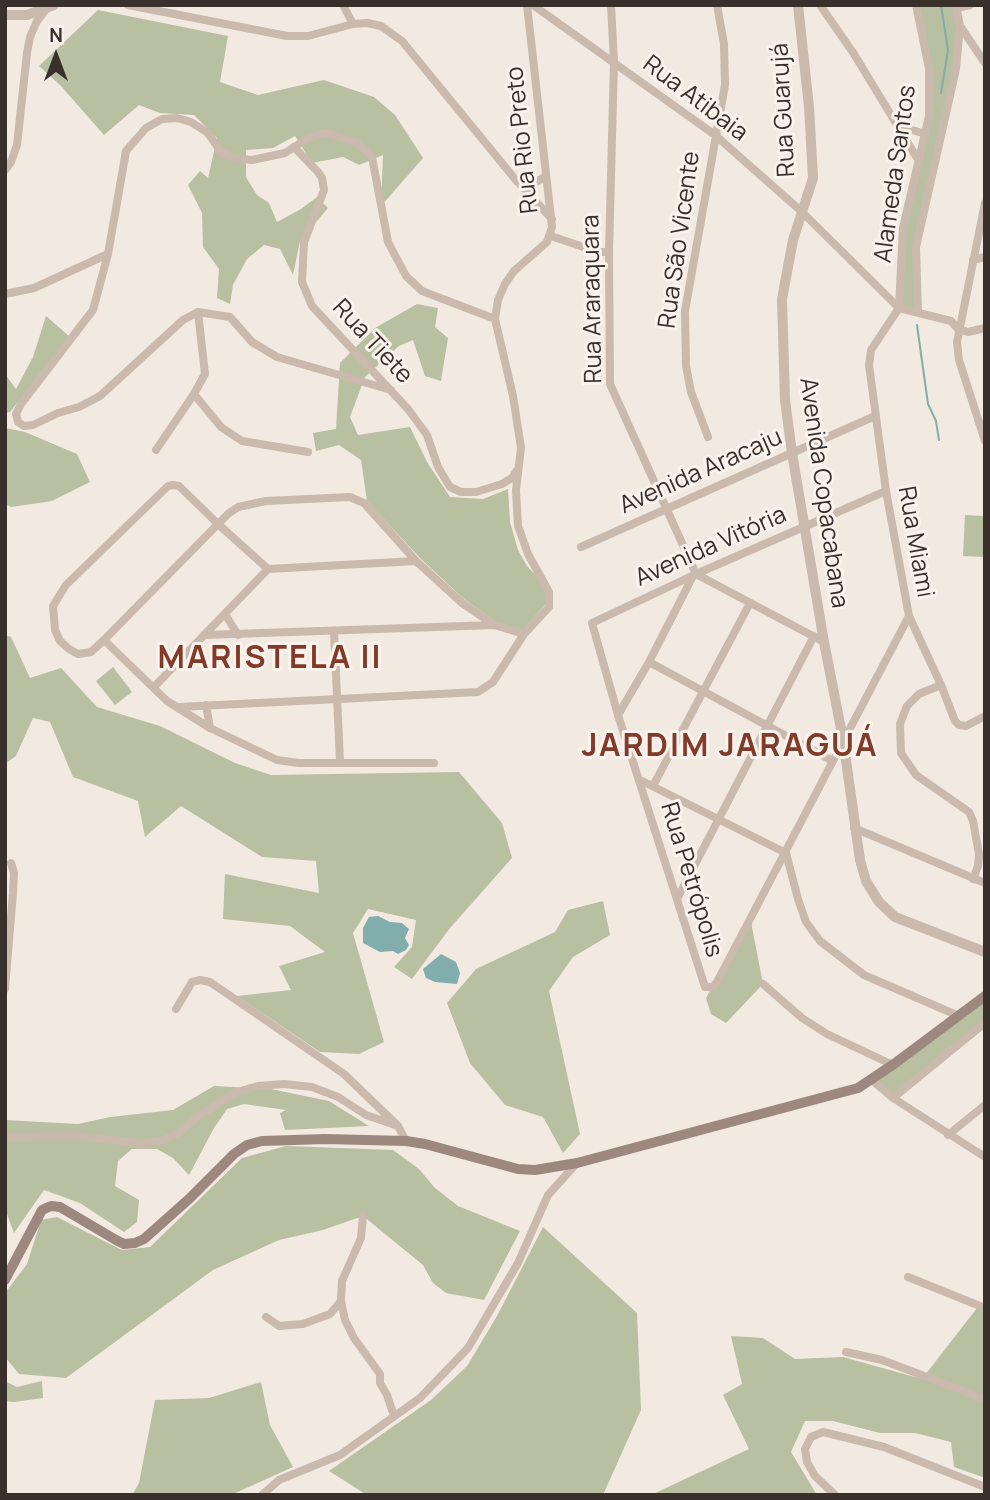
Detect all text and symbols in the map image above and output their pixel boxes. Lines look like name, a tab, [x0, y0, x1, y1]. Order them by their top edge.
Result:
north arrow	[21, 21, 91, 91]
text: N	[49, 22, 63, 48]
street label: Rua Guarujá	[766, 42, 802, 178]
street label: Rua Atibaia	[637, 50, 753, 148]
street label: Rua Rio Preto	[501, 65, 545, 215]
street label: Alameda Santos	[869, 83, 923, 265]
street label: Rua São Vicente	[653, 150, 707, 330]
street label: Rua Araraquara	[577, 214, 609, 384]
street label: Rua Tiete	[326, 294, 418, 390]
street label: Avenida Copacabana	[793, 376, 853, 610]
street label: Avenida Aracaju	[615, 423, 787, 521]
street label: Rua Miami	[891, 484, 939, 600]
street label: Avenida Vitória	[631, 501, 791, 593]
district label: MARISTELA II	[159, 640, 381, 678]
district label: JARDIM JARAGUÁ	[583, 728, 877, 766]
street label: Rua Petrópolis	[654, 799, 728, 961]

